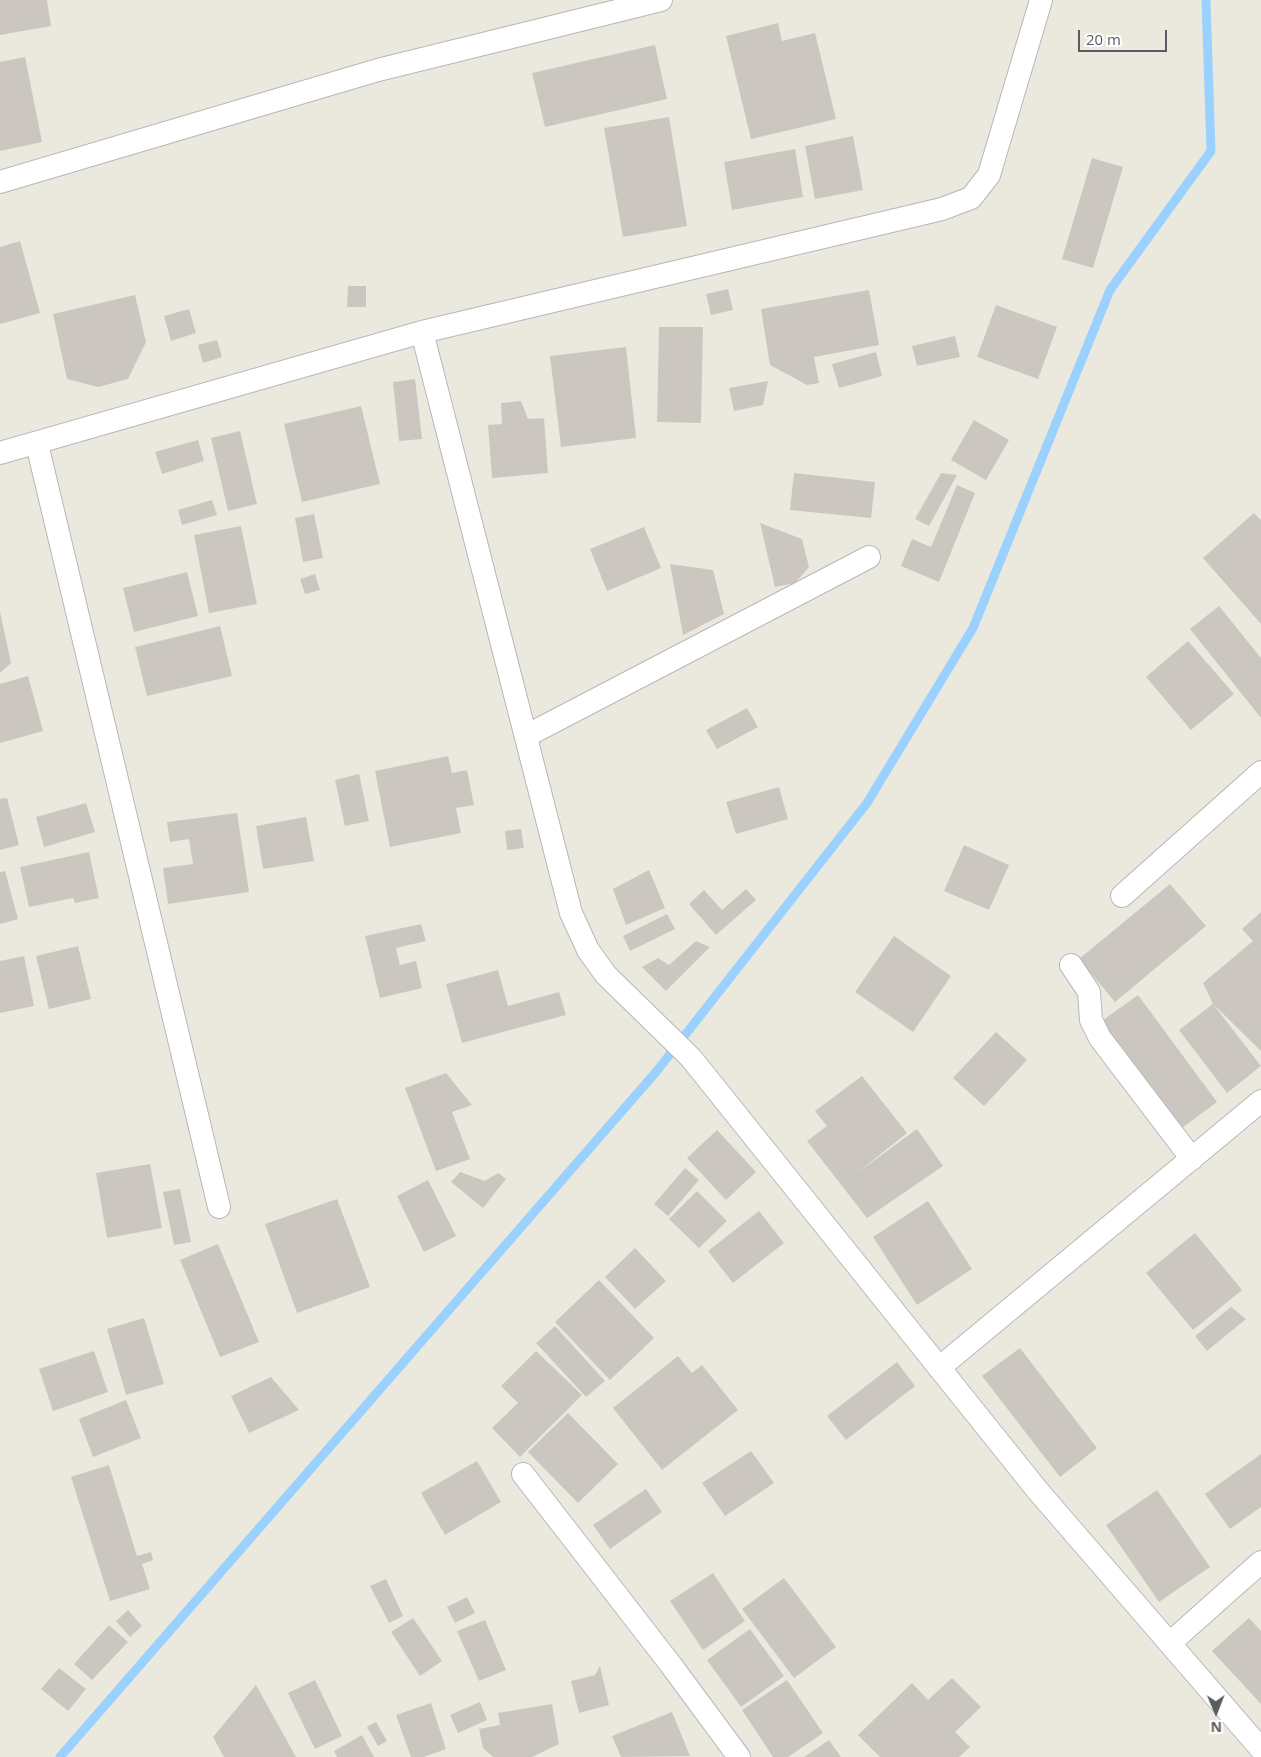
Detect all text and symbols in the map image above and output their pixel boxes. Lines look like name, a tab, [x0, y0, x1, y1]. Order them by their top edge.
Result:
scale bar	[1081, 20, 1170, 52]
text: 20 m	[1086, 29, 1121, 49]
north arrow	[1191, 1687, 1241, 1737]
text: N	[1210, 1718, 1222, 1737]

